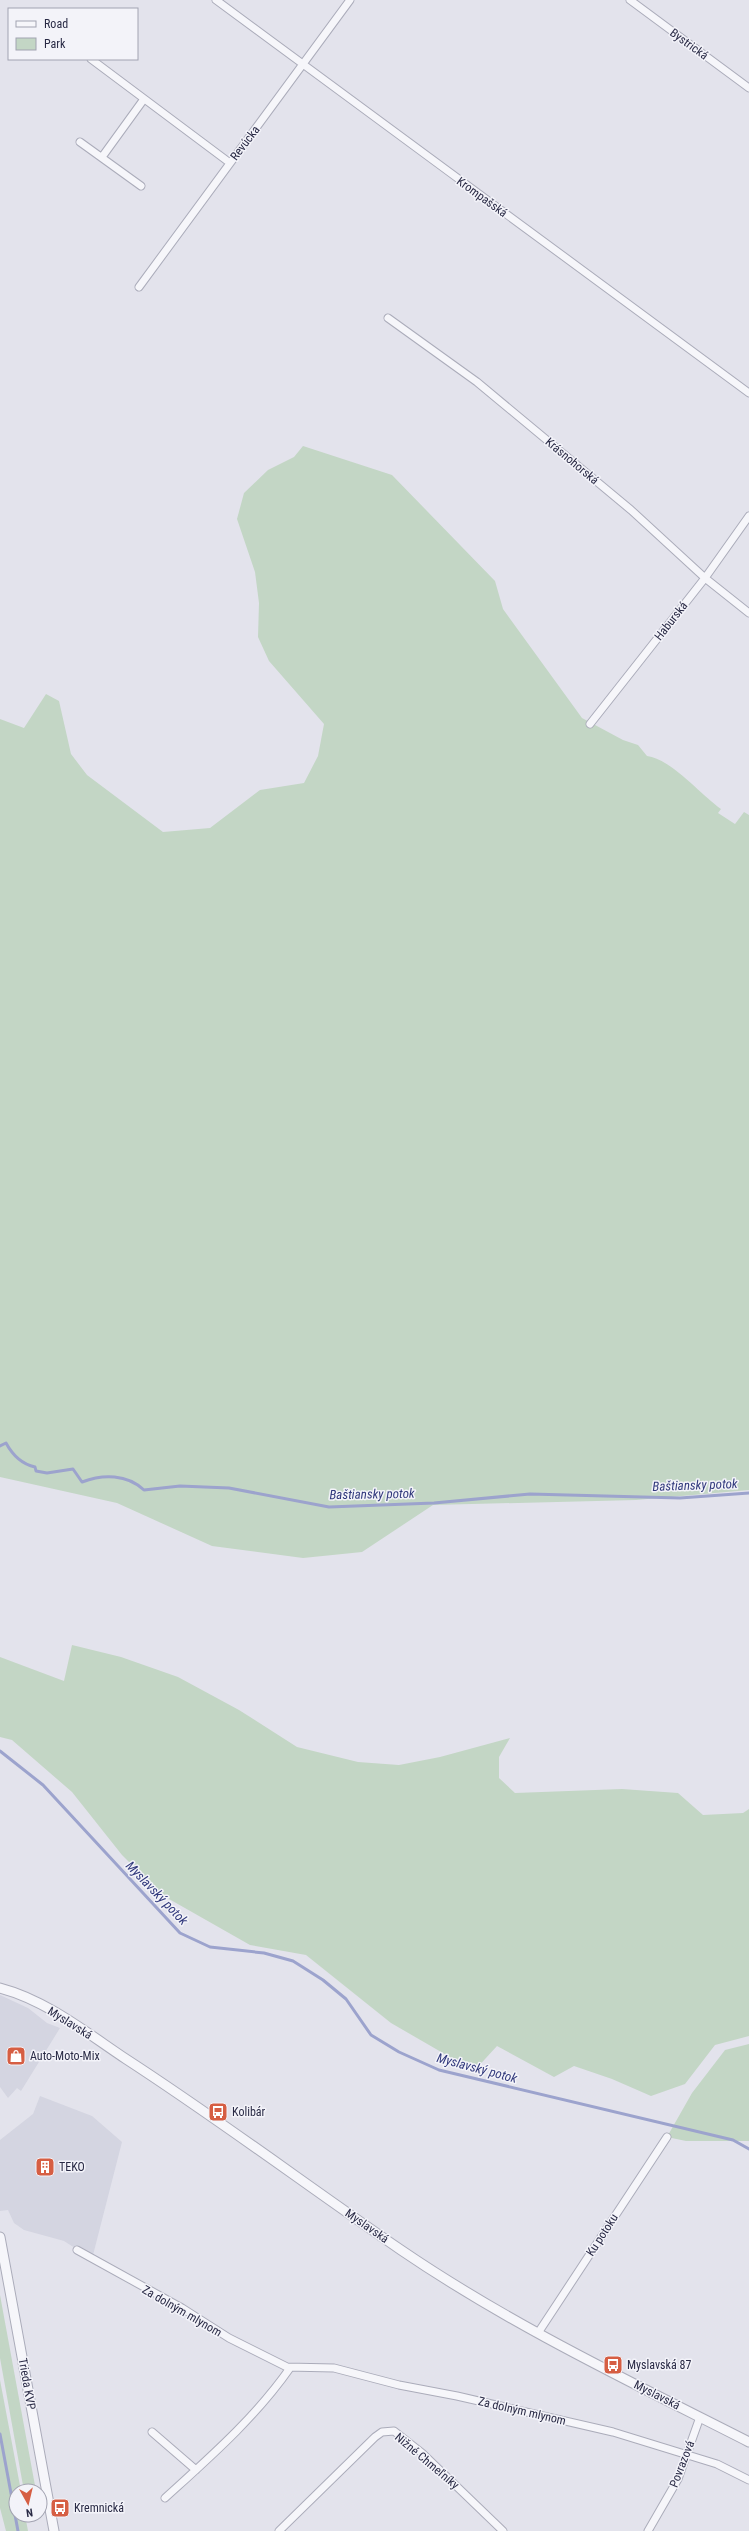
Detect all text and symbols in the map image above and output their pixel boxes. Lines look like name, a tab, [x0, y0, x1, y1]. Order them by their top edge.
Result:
legend	[8, 8, 138, 60]
text: Road	[44, 17, 68, 31]
street label: Bystrická	[667, 25, 711, 63]
text: Park	[44, 37, 66, 51]
street label: Revúcka	[228, 123, 263, 163]
street label: Krompašská	[454, 174, 510, 220]
street label: Krásnohorská	[543, 435, 602, 487]
street label: Haburská	[652, 599, 691, 643]
water label: Baštiansky potok	[652, 1476, 738, 1494]
water label: Baštiansky potok	[329, 1486, 415, 1502]
water label: Myslavský potok	[123, 1858, 191, 1928]
street label: Myslavská	[45, 2004, 95, 2042]
shop icon: Auto-Moto-Mix	[5, 2045, 27, 2067]
place label: Auto-Moto-Mix	[30, 2049, 100, 2063]
water label: Myslavský potok	[435, 2050, 519, 2086]
bus stop icon: Kolibár	[207, 2101, 229, 2123]
place label: Kolibár	[232, 2105, 266, 2119]
building icon: TEKO	[34, 2156, 56, 2178]
place label: TEKO	[59, 2160, 85, 2174]
street label: Myslavská	[343, 2206, 392, 2246]
street label: Ku potoku	[583, 2211, 621, 2259]
street label: Za dolným mlynom	[140, 2282, 224, 2340]
bus stop icon: Myslavská 87	[602, 2354, 624, 2376]
street label: Trieda KVP	[16, 2357, 38, 2411]
place label: Myslavská 87	[627, 2358, 691, 2372]
street label: Myslavská	[632, 2377, 683, 2413]
street label: Za dolným mlynom	[477, 2394, 567, 2428]
street label: Nižné Chmeľníky	[392, 2430, 462, 2492]
street label: Povrazová	[667, 2439, 697, 2489]
north arrow	[8, 2483, 48, 2523]
bus stop icon: Kremnická	[49, 2497, 71, 2519]
place label: Kremnická	[74, 2501, 124, 2515]
text: N	[25, 2506, 34, 2519]

